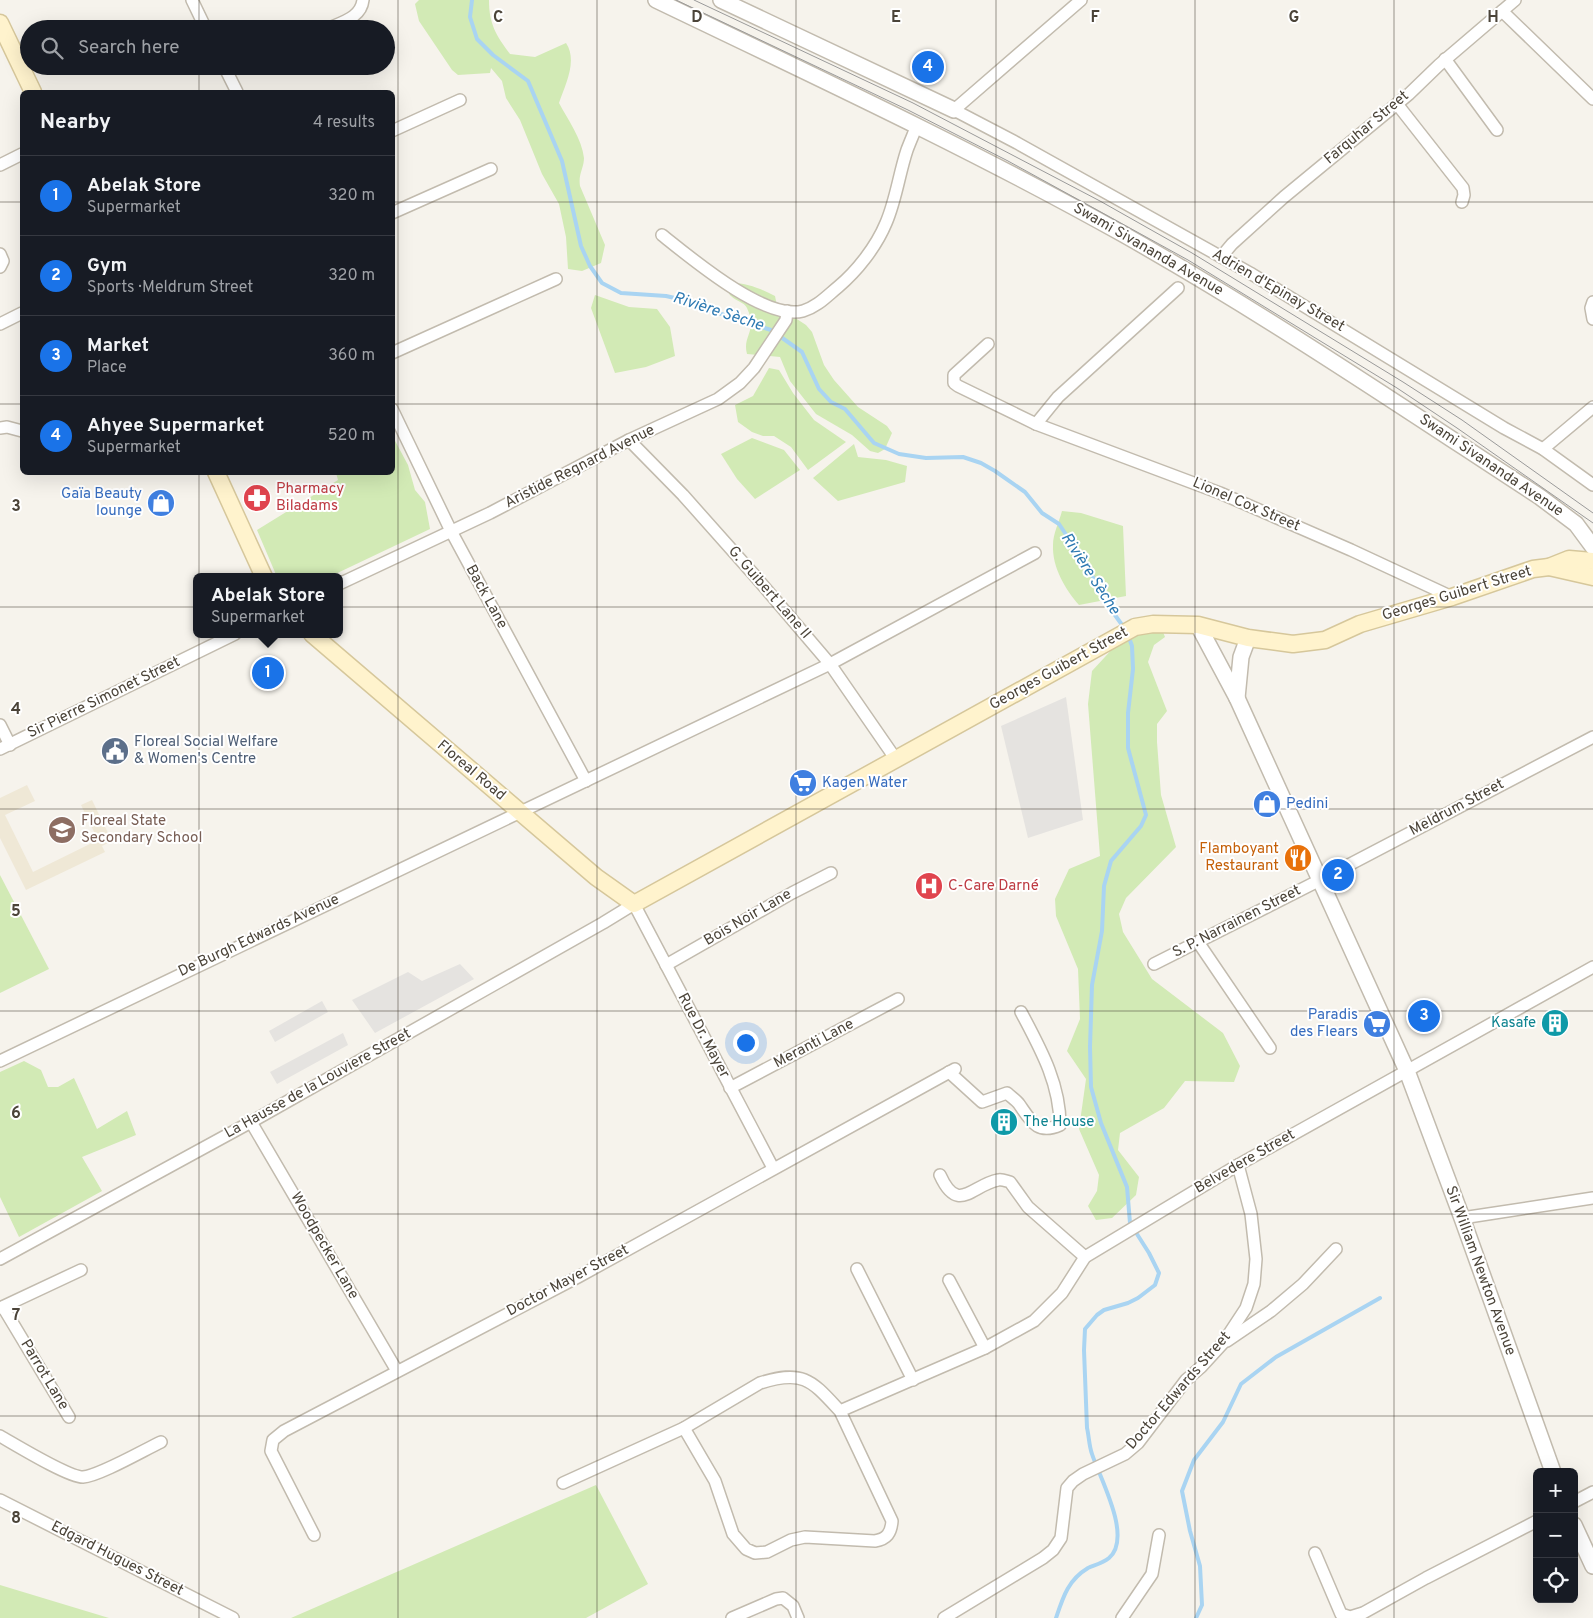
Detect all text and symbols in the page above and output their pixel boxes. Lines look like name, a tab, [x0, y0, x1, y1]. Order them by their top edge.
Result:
text: C	[493, 8, 503, 28]
text: D	[691, 8, 703, 28]
text: E	[891, 8, 901, 28]
text: F	[1090, 8, 1100, 28]
text: G	[1289, 8, 1299, 28]
text: H	[1487, 8, 1499, 28]
search box	[20, 20, 395, 75]
icon: search	[38, 34, 66, 62]
text: Search here	[78, 36, 180, 60]
pin: 4	[912, 48, 944, 86]
street label: Farquhar Street	[1321, 87, 1413, 169]
text: Nearby	[40, 109, 111, 136]
text: 4 results	[313, 113, 375, 133]
text: Abelak Store	[87, 174, 201, 198]
text: 1	[53, 186, 59, 206]
text: 320 m	[328, 186, 375, 206]
text: Supermarket	[87, 198, 181, 218]
street label: Swami Sivananda Avenue	[1070, 199, 1226, 301]
street label: Adrien d'Epinay Street	[1208, 245, 1348, 337]
text: Gym	[87, 254, 127, 278]
text: 2	[51, 266, 61, 286]
text: 320 m	[328, 266, 375, 286]
text: Sports · Meldrum Street	[87, 278, 253, 298]
water label: Rivière Sèche	[670, 288, 766, 336]
text: Market	[87, 334, 149, 358]
text: 3	[51, 346, 61, 366]
text: 360 m	[328, 346, 375, 366]
text: Place	[87, 358, 127, 378]
street label: Swami Sivananda Avenue	[1415, 411, 1567, 521]
text: Ahyee Supermarket	[87, 414, 264, 438]
street label: Aristide Regnard Avenue	[502, 421, 658, 513]
text: 4	[51, 426, 61, 446]
text: 520 m	[328, 426, 375, 446]
text: Supermarket	[87, 438, 181, 458]
street label: Lionel Cox Street	[1189, 474, 1303, 536]
place label: Pharmacy Biladams	[276, 480, 344, 516]
pharmacy icon: Pharmacy Biladams	[242, 483, 272, 513]
place label: Gaïa Beauty lounge	[61, 485, 142, 521]
shop icon: Gaïa Beauty lounge	[146, 488, 176, 518]
text: 3	[11, 497, 21, 517]
water label: Rivière Sèche	[1056, 529, 1124, 619]
street label: G. Guibert Lane II	[723, 543, 815, 643]
street label: Back Lane	[461, 562, 511, 632]
street label: Georges Guibert Street	[1380, 562, 1534, 626]
popup	[193, 573, 343, 638]
text: Abelak Store	[211, 584, 325, 608]
text: Supermarket	[211, 608, 305, 628]
street label: Georges Guibert Street	[986, 623, 1132, 715]
street label: Sir Pierre Simonet Street	[25, 653, 183, 743]
pin: 1	[252, 654, 284, 692]
text: 4	[11, 700, 21, 720]
place label: Floreal Social Welfare & Women's Centre	[134, 733, 278, 769]
public building icon: Floreal Social Welfare & Women's Centre	[100, 736, 130, 766]
street label: Floreal Road	[433, 737, 509, 805]
supermarket icon: Kagen Water	[788, 768, 818, 798]
place label: Kagen Water	[822, 774, 908, 793]
street label: Meldrum Street	[1407, 775, 1507, 841]
shop icon: Pedini	[1252, 789, 1282, 819]
place label: Pedini	[1286, 795, 1328, 814]
place label: Floreal State Secondary School	[81, 812, 202, 848]
school or university icon: Floreal State Secondary School	[47, 815, 77, 845]
place label: Flamboyant Restaurant	[1199, 840, 1279, 876]
restaurant icon: Flamboyant Restaurant	[1283, 843, 1313, 873]
pin: 2	[1322, 856, 1354, 894]
hospital icon: C-Care Darné	[914, 871, 944, 901]
place label: C-Care Darné	[948, 877, 1039, 896]
street label: S. P. Narrainen Street	[1170, 881, 1304, 963]
street label: Bois Noir Lane	[701, 885, 795, 951]
street label: De Burgh Edwards Avenue	[175, 890, 343, 982]
text: 5	[11, 902, 21, 922]
street label: Rue Dr. Mayer	[673, 990, 733, 1082]
pin: 3	[1408, 997, 1440, 1035]
place label: Paradis des Flears	[1290, 1006, 1358, 1042]
building icon: Kasafe	[1540, 1008, 1570, 1038]
supermarket icon: Paradis des Flears	[1362, 1009, 1392, 1039]
place label: Kasafe	[1491, 1014, 1536, 1033]
street label: Meranti Lane	[771, 1015, 857, 1073]
street label: La Hausse de la Louviere Street	[221, 1025, 415, 1143]
your location	[733, 1030, 759, 1056]
text: 6	[11, 1104, 21, 1124]
building icon: The House	[989, 1107, 1019, 1137]
place label: The House	[1023, 1113, 1094, 1132]
street label: Belvedere Street	[1191, 1126, 1299, 1198]
street label: Sir William Newton Avenue	[1440, 1184, 1520, 1358]
street label: Woodpecker Lane	[286, 1189, 362, 1303]
street label: Doctor Mayer Street	[504, 1241, 632, 1321]
text: 7	[12, 1306, 20, 1326]
street label: Doctor Edwards Street	[1122, 1328, 1236, 1454]
street label: Parrot Lane	[15, 1336, 73, 1414]
map controls	[1533, 1468, 1578, 1603]
button: +	[1533, 1468, 1578, 1513]
text: 8	[11, 1509, 21, 1529]
button: −	[1533, 1513, 1578, 1558]
street label: Edgard Hugues Street	[47, 1517, 187, 1601]
button: locate	[1533, 1558, 1578, 1603]

